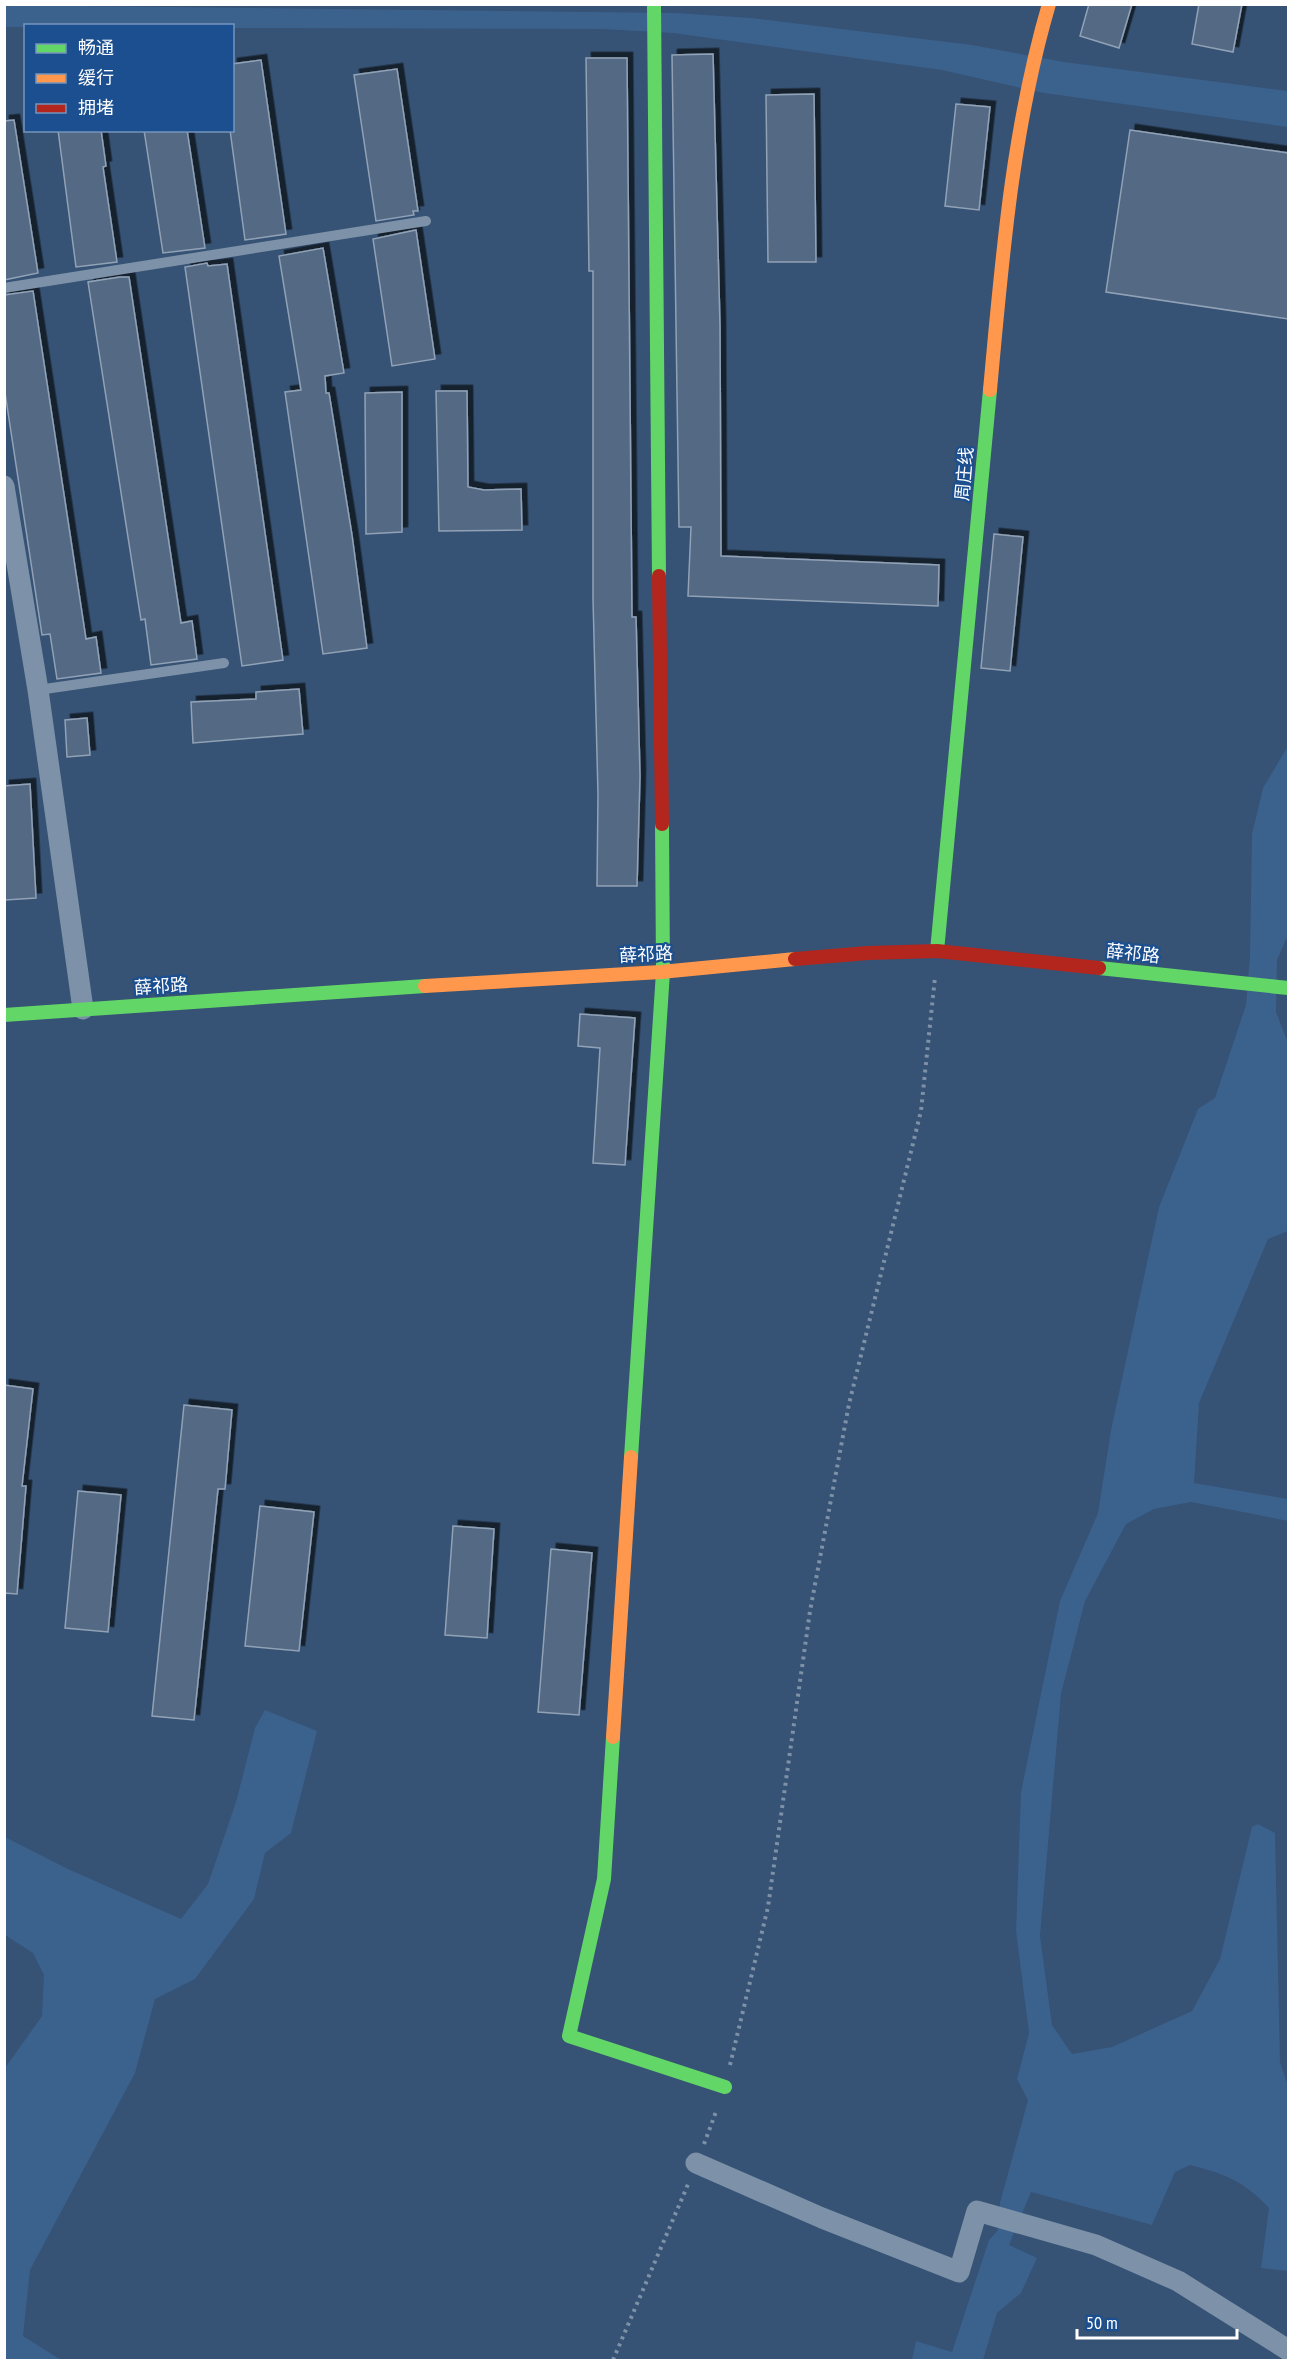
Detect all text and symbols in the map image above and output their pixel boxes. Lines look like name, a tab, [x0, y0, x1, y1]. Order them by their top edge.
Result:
legend	[24, 24, 234, 132]
text: 畅通	[78, 36, 114, 59]
text: 缓行	[78, 66, 114, 89]
text: 拥堵	[78, 96, 114, 119]
street label: 周庄线	[950, 446, 978, 502]
street label: 薛祁路	[1105, 939, 1161, 967]
street label: 薛祁路	[618, 941, 674, 967]
street label: 薛祁路	[133, 973, 189, 999]
scale bar	[1077, 2302, 1238, 2340]
text: 50 m	[1086, 2311, 1118, 2334]

